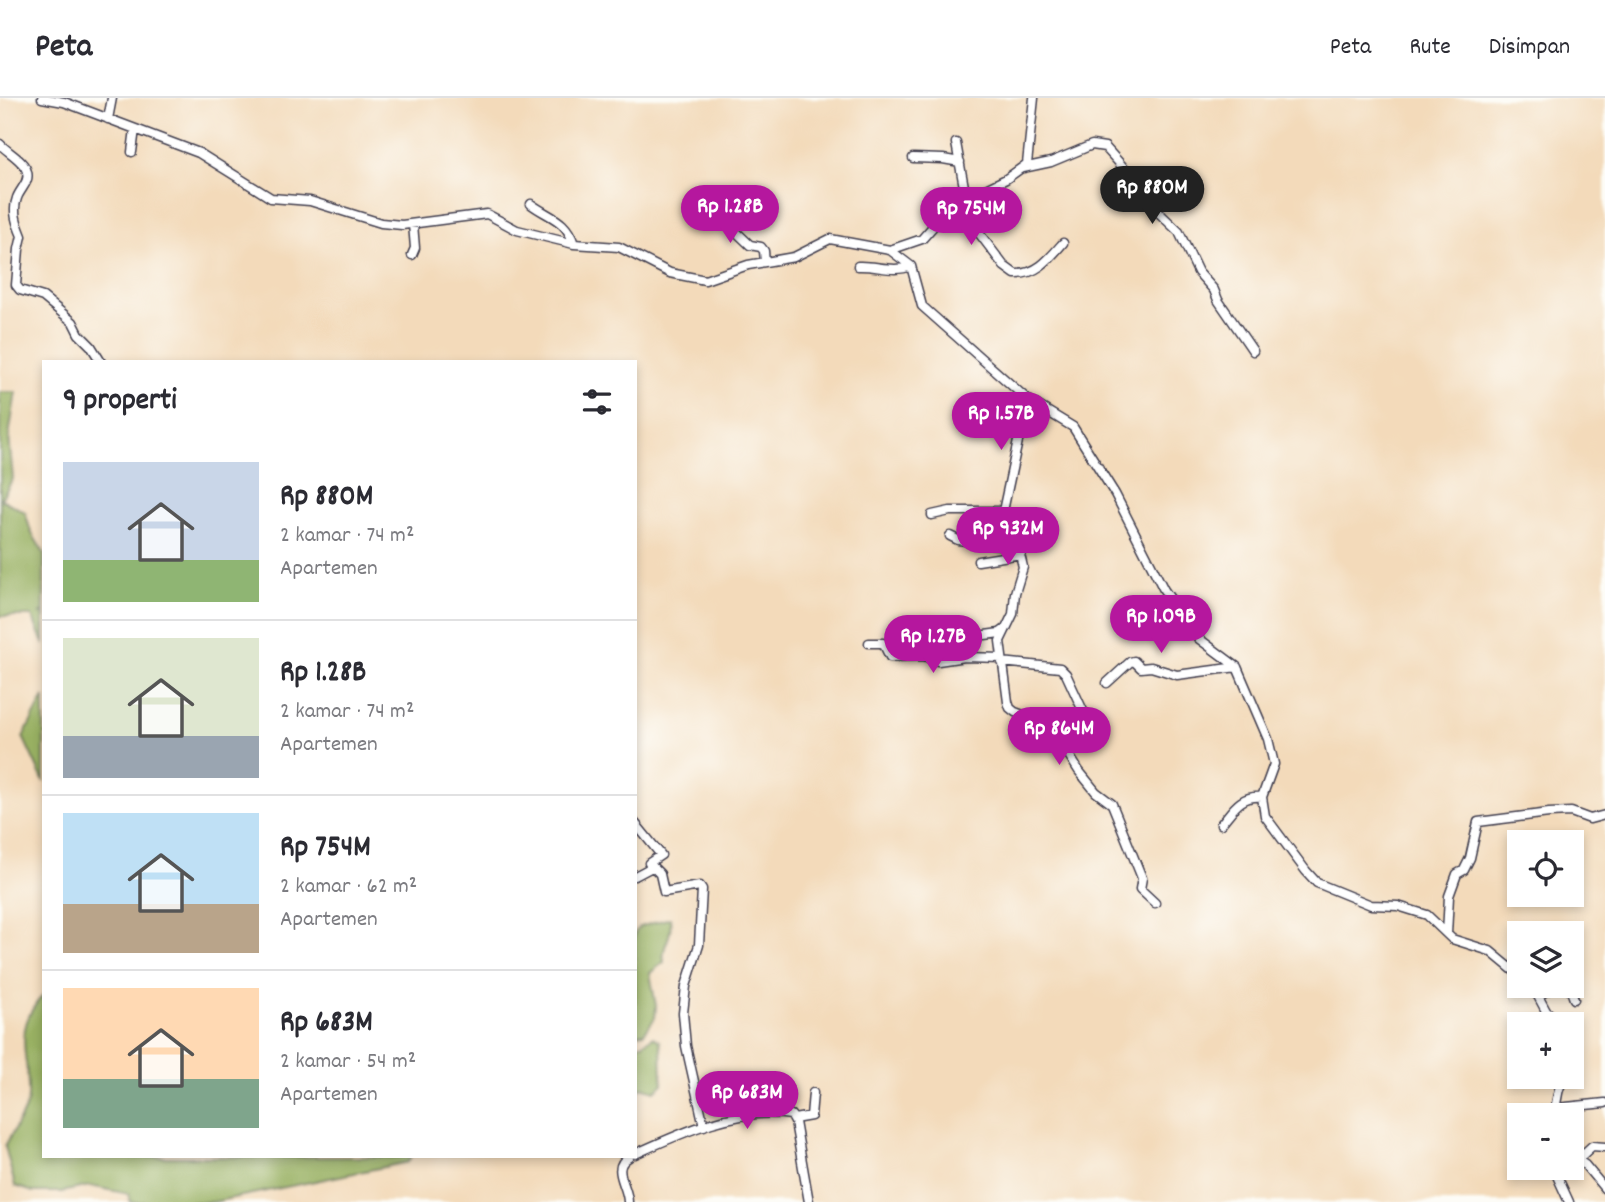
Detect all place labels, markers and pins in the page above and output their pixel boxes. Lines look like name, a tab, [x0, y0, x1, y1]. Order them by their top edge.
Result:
pin: Rp 880M	[1087, 166, 1217, 226]
pin: Rp 1.28B	[658, 186, 802, 245]
pin: Rp 754M	[906, 188, 1036, 247]
pin: Rp 1.57B	[929, 392, 1073, 452]
pin: Rp 932M	[943, 508, 1073, 567]
pin: Rp 1.09B	[1089, 596, 1233, 655]
pin: Rp 1.27B	[861, 616, 1005, 675]
pin: Rp 864M	[994, 708, 1124, 767]
pin: Rp 683M	[682, 1072, 812, 1131]

